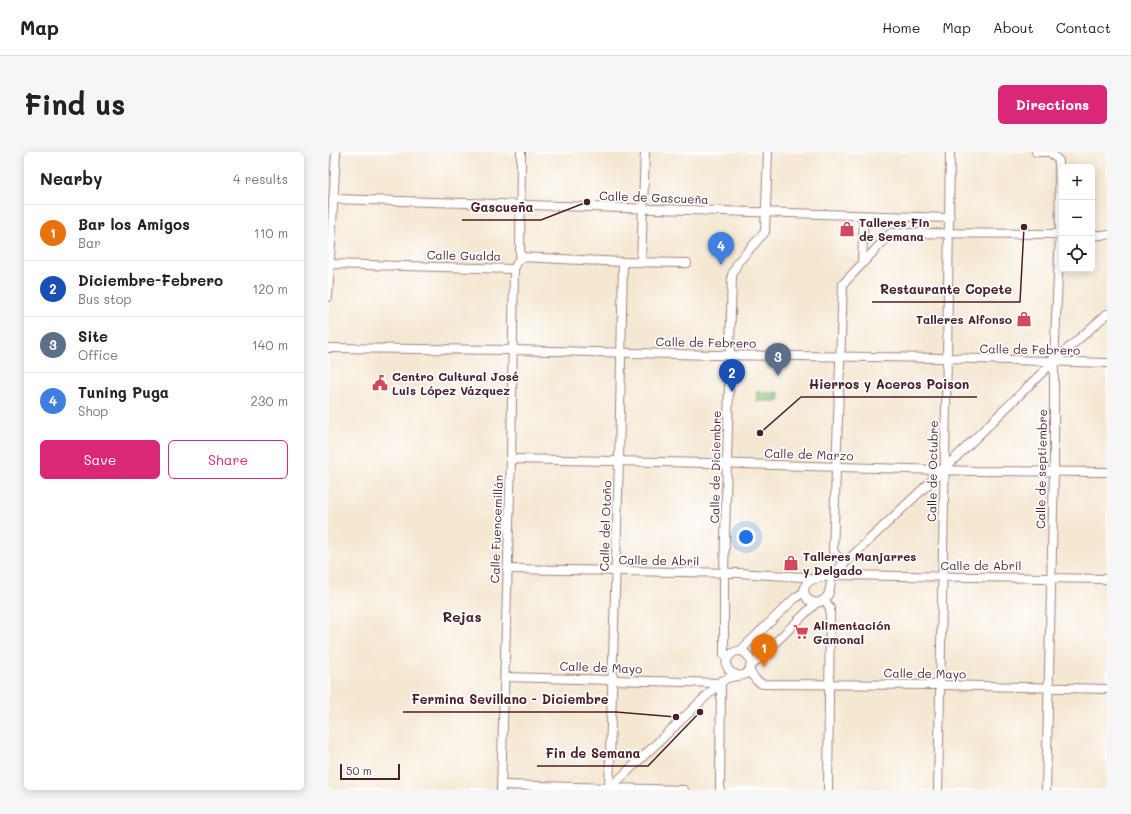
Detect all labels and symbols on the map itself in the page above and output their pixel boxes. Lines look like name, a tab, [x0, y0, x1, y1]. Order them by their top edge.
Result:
street label: Calle de Gascueña	[599, 187, 709, 207]
callout: Gascueña	[462, 195, 541, 220]
text: Gascueña	[471, 198, 533, 215]
place label: Talleres Fin de Semana	[859, 214, 930, 244]
shop icon: Talleres Fin de Semana	[838, 220, 856, 238]
pin: 4	[708, 232, 734, 265]
street label: Calle Gualda	[427, 246, 501, 264]
callout: Restaurante Copete	[872, 277, 1020, 302]
text: Restaurante Copete	[880, 280, 1012, 297]
shop icon: Talleres Alfonso	[1015, 310, 1033, 328]
place label: Talleres Alfonso	[916, 311, 1012, 327]
street label: Calle de Febrero	[656, 333, 756, 351]
street label: Calle de Febrero	[980, 340, 1080, 358]
pin: 3	[765, 343, 791, 376]
pin: 2	[719, 359, 745, 392]
place label: Centro Cultural José Luis López Vázquez	[392, 368, 519, 398]
callout: Hierros y Aceros Poison	[801, 372, 977, 397]
public building icon: Centro Cultural José Luis López Vázquez	[371, 374, 389, 392]
text: Hierros y Aceros Poison	[809, 375, 969, 393]
street label: Calle de septiembre	[1032, 409, 1050, 529]
street label: Calle de Diciembre	[706, 410, 724, 524]
street label: Calle de Octubre	[923, 420, 941, 522]
street label: Calle de Marzo	[764, 444, 854, 464]
street label: Calle Fuencemillán	[486, 474, 506, 584]
street label: Calle del Otoño	[595, 480, 615, 572]
your location	[736, 527, 756, 547]
place label: Talleres Manjarres y Delgado	[803, 548, 916, 578]
street label: Calle de Abril	[618, 551, 700, 569]
shop icon: Talleres Manjarres y Delgado	[782, 554, 800, 572]
street label: Calle de Abril	[941, 557, 1021, 573]
district label: Rejas	[443, 607, 481, 626]
place label: Alimentación Gamonal	[813, 617, 890, 647]
supermarket icon: Alimentación Gamonal	[792, 623, 810, 641]
pin: 1	[751, 634, 777, 667]
street label: Calle de Mayo	[559, 658, 643, 676]
street label: Calle de Mayo	[884, 664, 966, 682]
callout: Fermina Sevillano - Diciembre	[403, 687, 616, 712]
text: Fermina Sevillano - Diciembre	[412, 690, 609, 707]
callout: Fin de Semana	[537, 741, 648, 766]
text: Fin de Semana	[545, 744, 641, 761]
scale bar	[340, 762, 400, 781]

